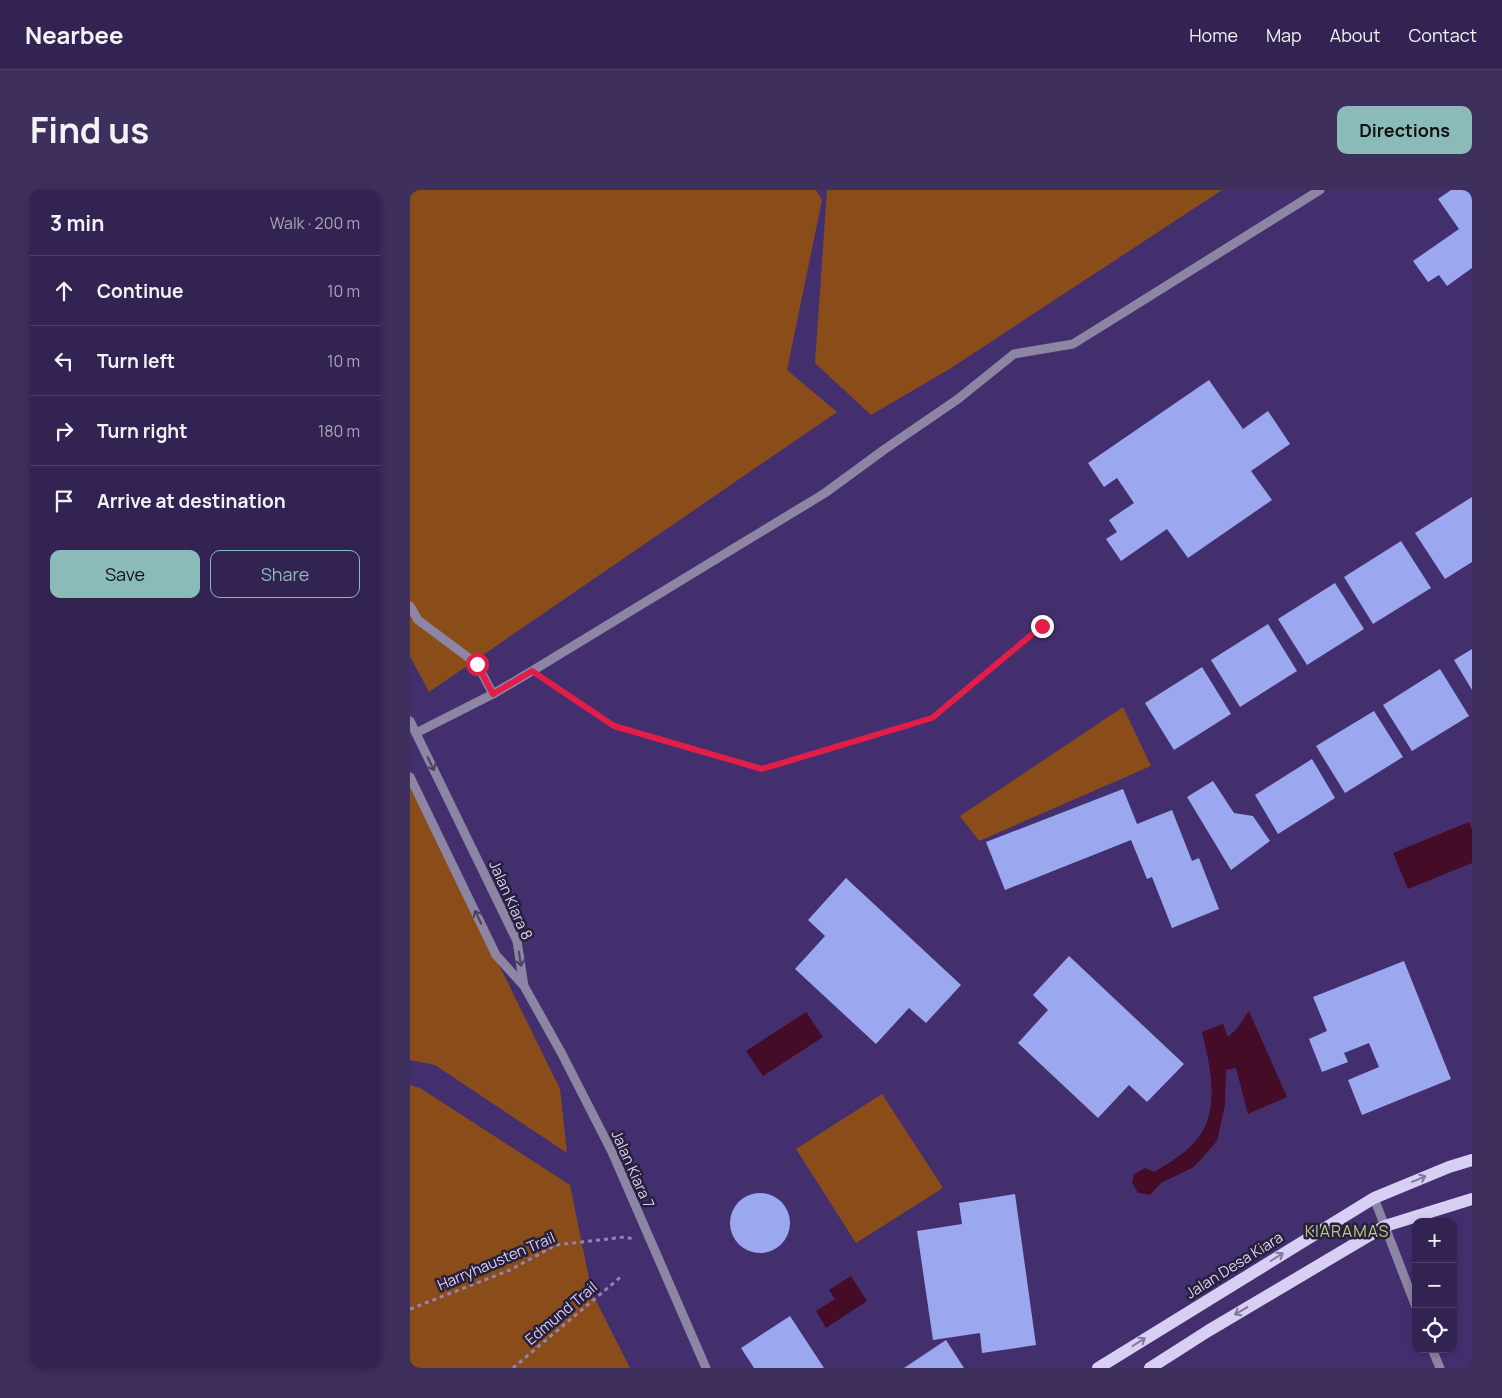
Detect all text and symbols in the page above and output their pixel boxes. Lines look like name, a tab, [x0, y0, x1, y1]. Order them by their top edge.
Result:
text: Nearbee	[25, 18, 124, 51]
text: Home	[1189, 23, 1238, 47]
text: Map	[1266, 23, 1302, 47]
text: About	[1330, 23, 1380, 47]
text: Contact	[1408, 23, 1477, 47]
text: Find us	[30, 106, 149, 154]
button: Directions	[1337, 106, 1472, 154]
text: 3 min	[50, 209, 104, 237]
text: Walk · 200 m	[270, 212, 360, 234]
icon: ahead	[50, 277, 78, 305]
text: Continue	[97, 278, 183, 304]
text: 10 m	[327, 280, 360, 302]
icon: left	[50, 347, 78, 375]
text: Turn left	[97, 348, 175, 374]
text: 10 m	[327, 350, 360, 372]
icon: right	[50, 417, 78, 445]
text: Turn right	[97, 418, 187, 444]
text: 180 m	[318, 420, 360, 442]
icon: arrive	[50, 487, 78, 515]
text: Arrive at destination	[97, 488, 286, 514]
button: Save	[50, 550, 200, 598]
button: Share	[210, 550, 360, 598]
route end	[1031, 615, 1054, 638]
route start	[466, 653, 489, 676]
one-way arrow	[426, 757, 436, 772]
street label: Jalan Kiara 8	[484, 857, 538, 943]
one-way arrow	[473, 910, 483, 925]
one-way arrow	[515, 951, 525, 967]
street label: Jalan Kiara 7	[606, 1126, 660, 1212]
one-way arrow	[1411, 1173, 1426, 1183]
map controls	[1412, 1218, 1457, 1353]
button: +	[1412, 1218, 1457, 1263]
district label: KIARAMAS	[1305, 1220, 1389, 1242]
street label: Harryhausten Trail	[434, 1227, 558, 1295]
street label: Jalan Desa Kiara	[1181, 1227, 1287, 1303]
one-way arrow	[1270, 1252, 1284, 1262]
button: −	[1412, 1263, 1457, 1308]
street label: Edmund Trail	[520, 1277, 602, 1349]
one-way arrow	[1234, 1307, 1248, 1317]
button: locate	[1412, 1308, 1457, 1353]
one-way arrow	[1132, 1337, 1146, 1348]

